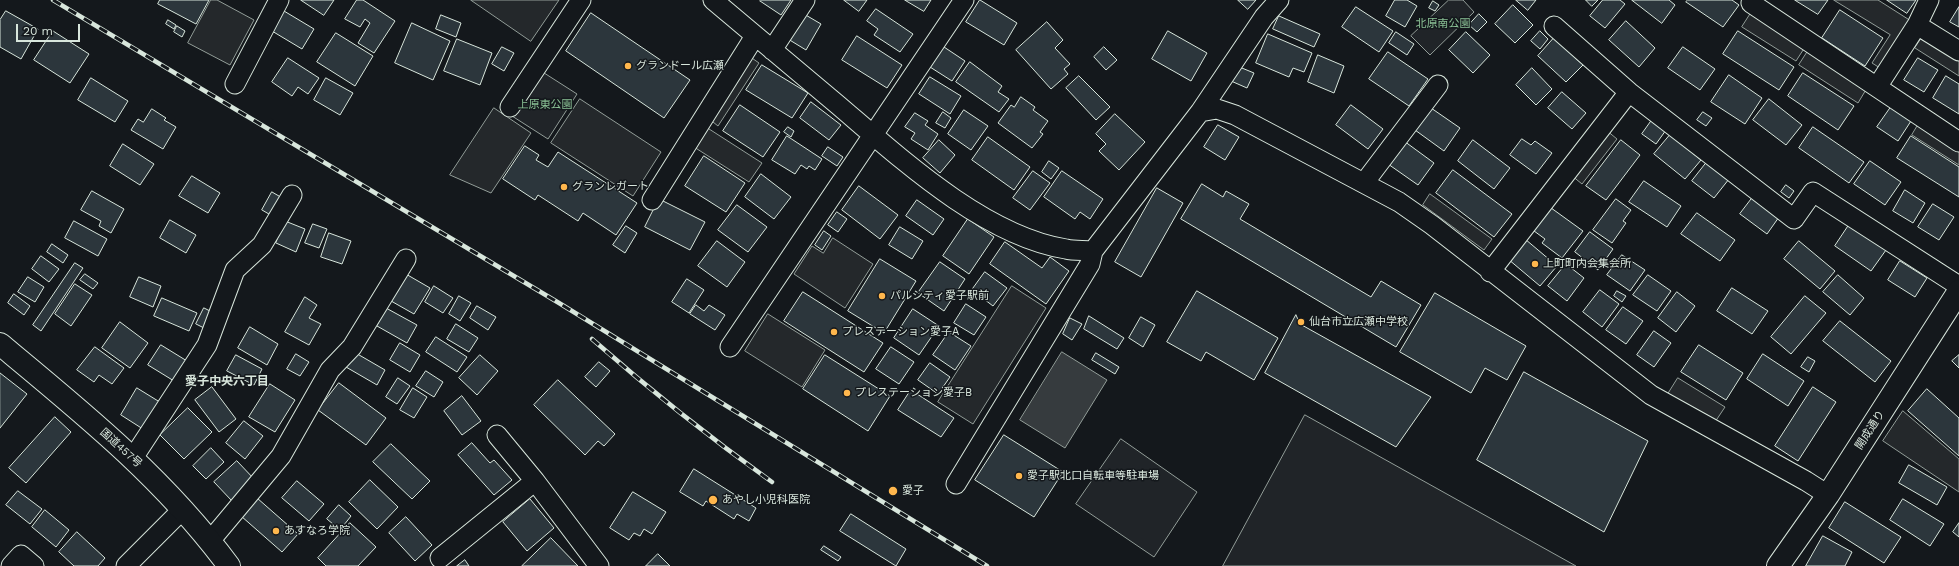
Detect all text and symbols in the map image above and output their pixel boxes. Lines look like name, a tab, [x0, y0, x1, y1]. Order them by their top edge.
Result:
scale bar	[18, 16, 82, 42]
park label: 北原南公園	[1416, 17, 1470, 31]
text: 20 m	[23, 24, 53, 38]
place label: グランドール広瀬	[636, 59, 724, 73]
marker: グランドール広瀬	[623, 61, 633, 71]
park label: 上原東公園	[518, 98, 572, 112]
place label: グランレガート	[572, 180, 649, 194]
marker: グランレガート	[559, 182, 569, 192]
place label: 上町町内会集会所	[1543, 257, 1631, 271]
marker: 上町町内会集会所	[1530, 259, 1540, 269]
place label: パルシティ愛子駅前	[890, 289, 989, 303]
marker: パルシティ愛子駅前	[877, 291, 887, 301]
place label: 仙台市立広瀬中学校	[1309, 315, 1408, 329]
marker: 仙台市立広瀬中学校	[1296, 317, 1306, 327]
place label: プレステーション愛子A	[842, 325, 959, 339]
marker: プレステーション愛子A	[829, 327, 839, 337]
district label: 愛子中央六丁目	[185, 374, 269, 388]
place label: プレステーション愛子B	[855, 386, 972, 400]
marker: プレステーション愛子B	[842, 388, 852, 398]
street label: 開成通り	[1852, 408, 1888, 452]
street label: 国道457号	[97, 426, 145, 470]
place label: 愛子駅北口自転車等駐車場	[1027, 469, 1159, 483]
marker: 愛子駅北口自転車等駐車場	[1014, 471, 1024, 481]
place label: 愛子	[902, 484, 924, 498]
marker: 愛子	[887, 485, 899, 497]
place label: あやし小児科医院	[722, 493, 810, 507]
marker: あやし小児科医院	[707, 494, 719, 506]
place label: あすなろ学院	[284, 524, 350, 538]
marker: あすなろ学院	[271, 526, 281, 536]

